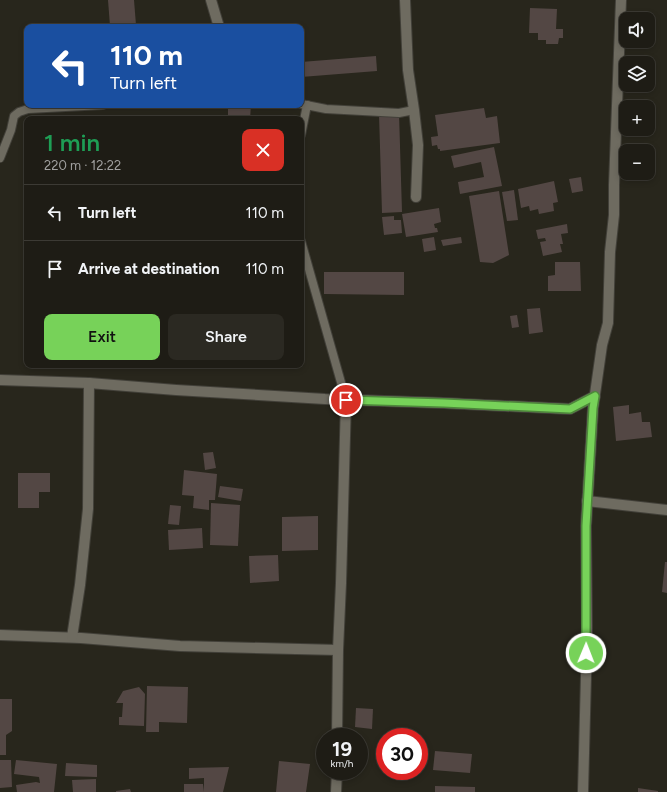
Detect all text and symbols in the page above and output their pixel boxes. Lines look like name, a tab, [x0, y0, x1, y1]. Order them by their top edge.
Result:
map controls	[619, 12, 655, 180]
button: sound	[619, 12, 655, 48]
text: 110 m	[110, 38, 183, 72]
icon: left	[44, 40, 96, 92]
button: layers	[619, 56, 655, 92]
text: Turn left	[110, 72, 177, 94]
button: +	[619, 100, 655, 136]
text: 1 min	[44, 128, 100, 157]
button: close	[242, 129, 284, 171]
button: −	[619, 144, 655, 180]
text: 220 m · 12:22	[44, 158, 121, 173]
icon: left	[44, 202, 66, 224]
text: Turn left	[78, 204, 136, 222]
text: 110 m	[246, 204, 284, 222]
icon: arrive	[44, 258, 66, 280]
text: Arrive at destination	[78, 260, 219, 278]
text: 110 m	[246, 260, 284, 278]
button: Exit	[44, 314, 160, 360]
button: Share	[168, 314, 284, 360]
pin	[329, 383, 363, 417]
icon: arrive	[335, 389, 357, 411]
position arrow	[565, 632, 607, 674]
speed limit sign: 30	[376, 728, 428, 780]
text: 19	[332, 737, 352, 761]
text: km/h	[331, 757, 353, 770]

